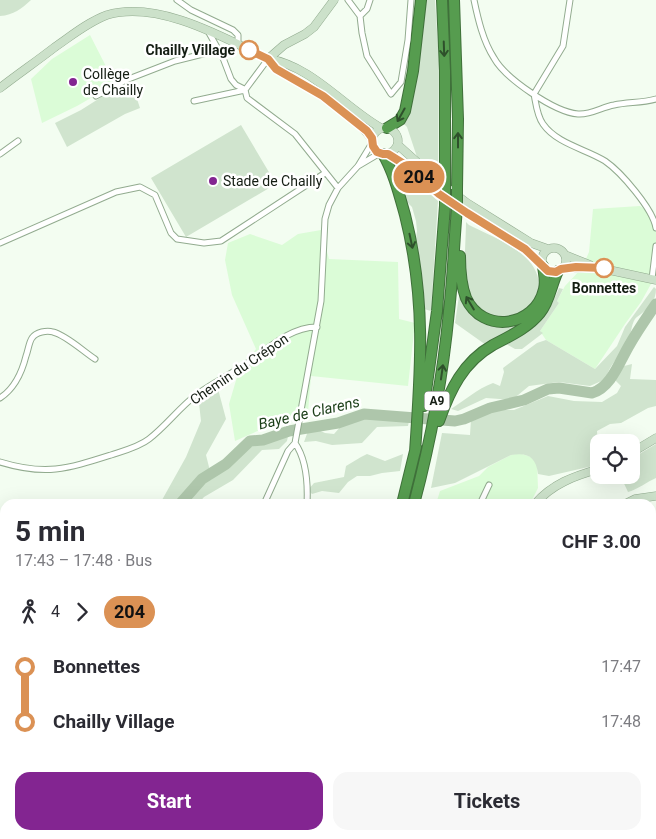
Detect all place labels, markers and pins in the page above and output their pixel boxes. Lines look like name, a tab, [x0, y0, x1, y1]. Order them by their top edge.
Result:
marker: Chailly Village	[239, 40, 259, 60]
place label: Chailly Village	[146, 42, 235, 58]
place label: Collège de Chailly	[83, 66, 143, 98]
marker: Collège de Chailly	[67, 76, 79, 88]
place label: Stade de Chailly	[223, 173, 323, 189]
marker: Stade de Chailly	[207, 175, 219, 187]
marker: Bonnettes	[594, 258, 614, 278]
place label: Bonnettes	[572, 280, 636, 296]

